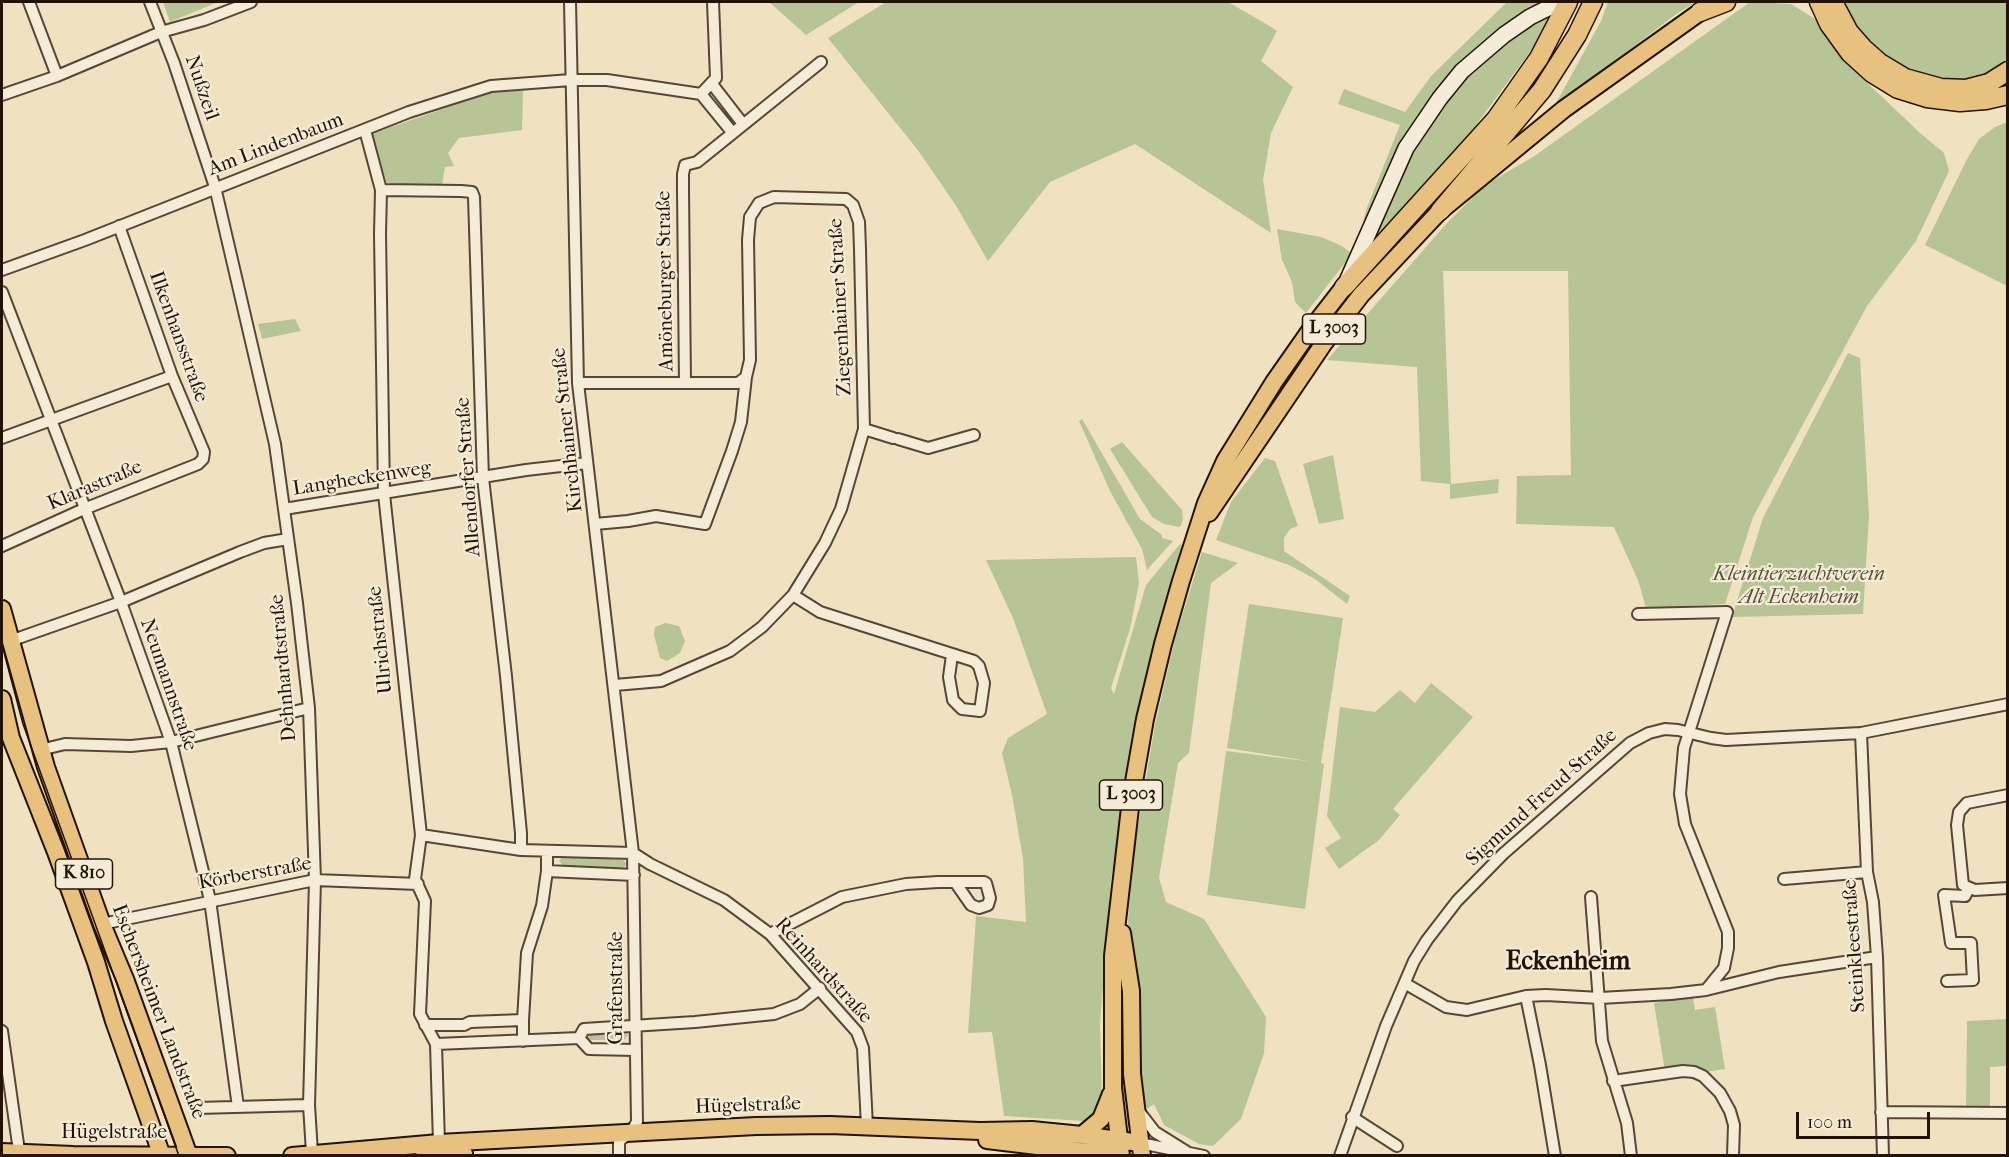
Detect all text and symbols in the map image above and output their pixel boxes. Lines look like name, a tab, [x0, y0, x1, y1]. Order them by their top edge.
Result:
street label: Nußzeil	[179, 52, 223, 124]
street label: Am Lindenbaum	[205, 108, 347, 182]
street label: Amöneburger Straße	[652, 191, 680, 371]
street label: Ziegenhainer Straße	[824, 217, 858, 397]
street label: Ilkenhansstraße	[143, 268, 213, 406]
road number: L 3003	[1302, 314, 1366, 344]
street label: Kirchhainer Straße	[547, 346, 589, 514]
street label: Allendorfer Straße	[451, 396, 487, 558]
street label: Klarastraße	[44, 455, 146, 517]
street label: Langheckenweg	[291, 456, 433, 502]
park label: Kleintierzuchtverein Alt Eckenheim	[1713, 563, 1885, 610]
street label: Ulrichstraße	[363, 585, 399, 695]
street label: Dehnhardtstraße	[266, 593, 302, 743]
street label: Neumannstraße	[134, 616, 202, 754]
street label: Sigmund-Freud-Straße	[1462, 724, 1622, 872]
road number: L 3003	[1100, 780, 1162, 810]
street label: Körberstraße	[196, 852, 314, 896]
road number: K 810	[56, 859, 112, 889]
street label: Steinkleestraße	[1838, 879, 1872, 1013]
street label: Eschersheimer Landstraße	[106, 901, 210, 1123]
street label: Reinhardstraße	[769, 913, 877, 1029]
street label: Grafenstraße	[605, 932, 629, 1044]
district label: Eckenheim	[1506, 947, 1630, 979]
street label: Hügelstraße	[695, 1092, 801, 1120]
scale bar	[1799, 1100, 1932, 1138]
text: 100 m	[1807, 1112, 1852, 1133]
street label: Hügelstraße	[61, 1121, 167, 1145]

